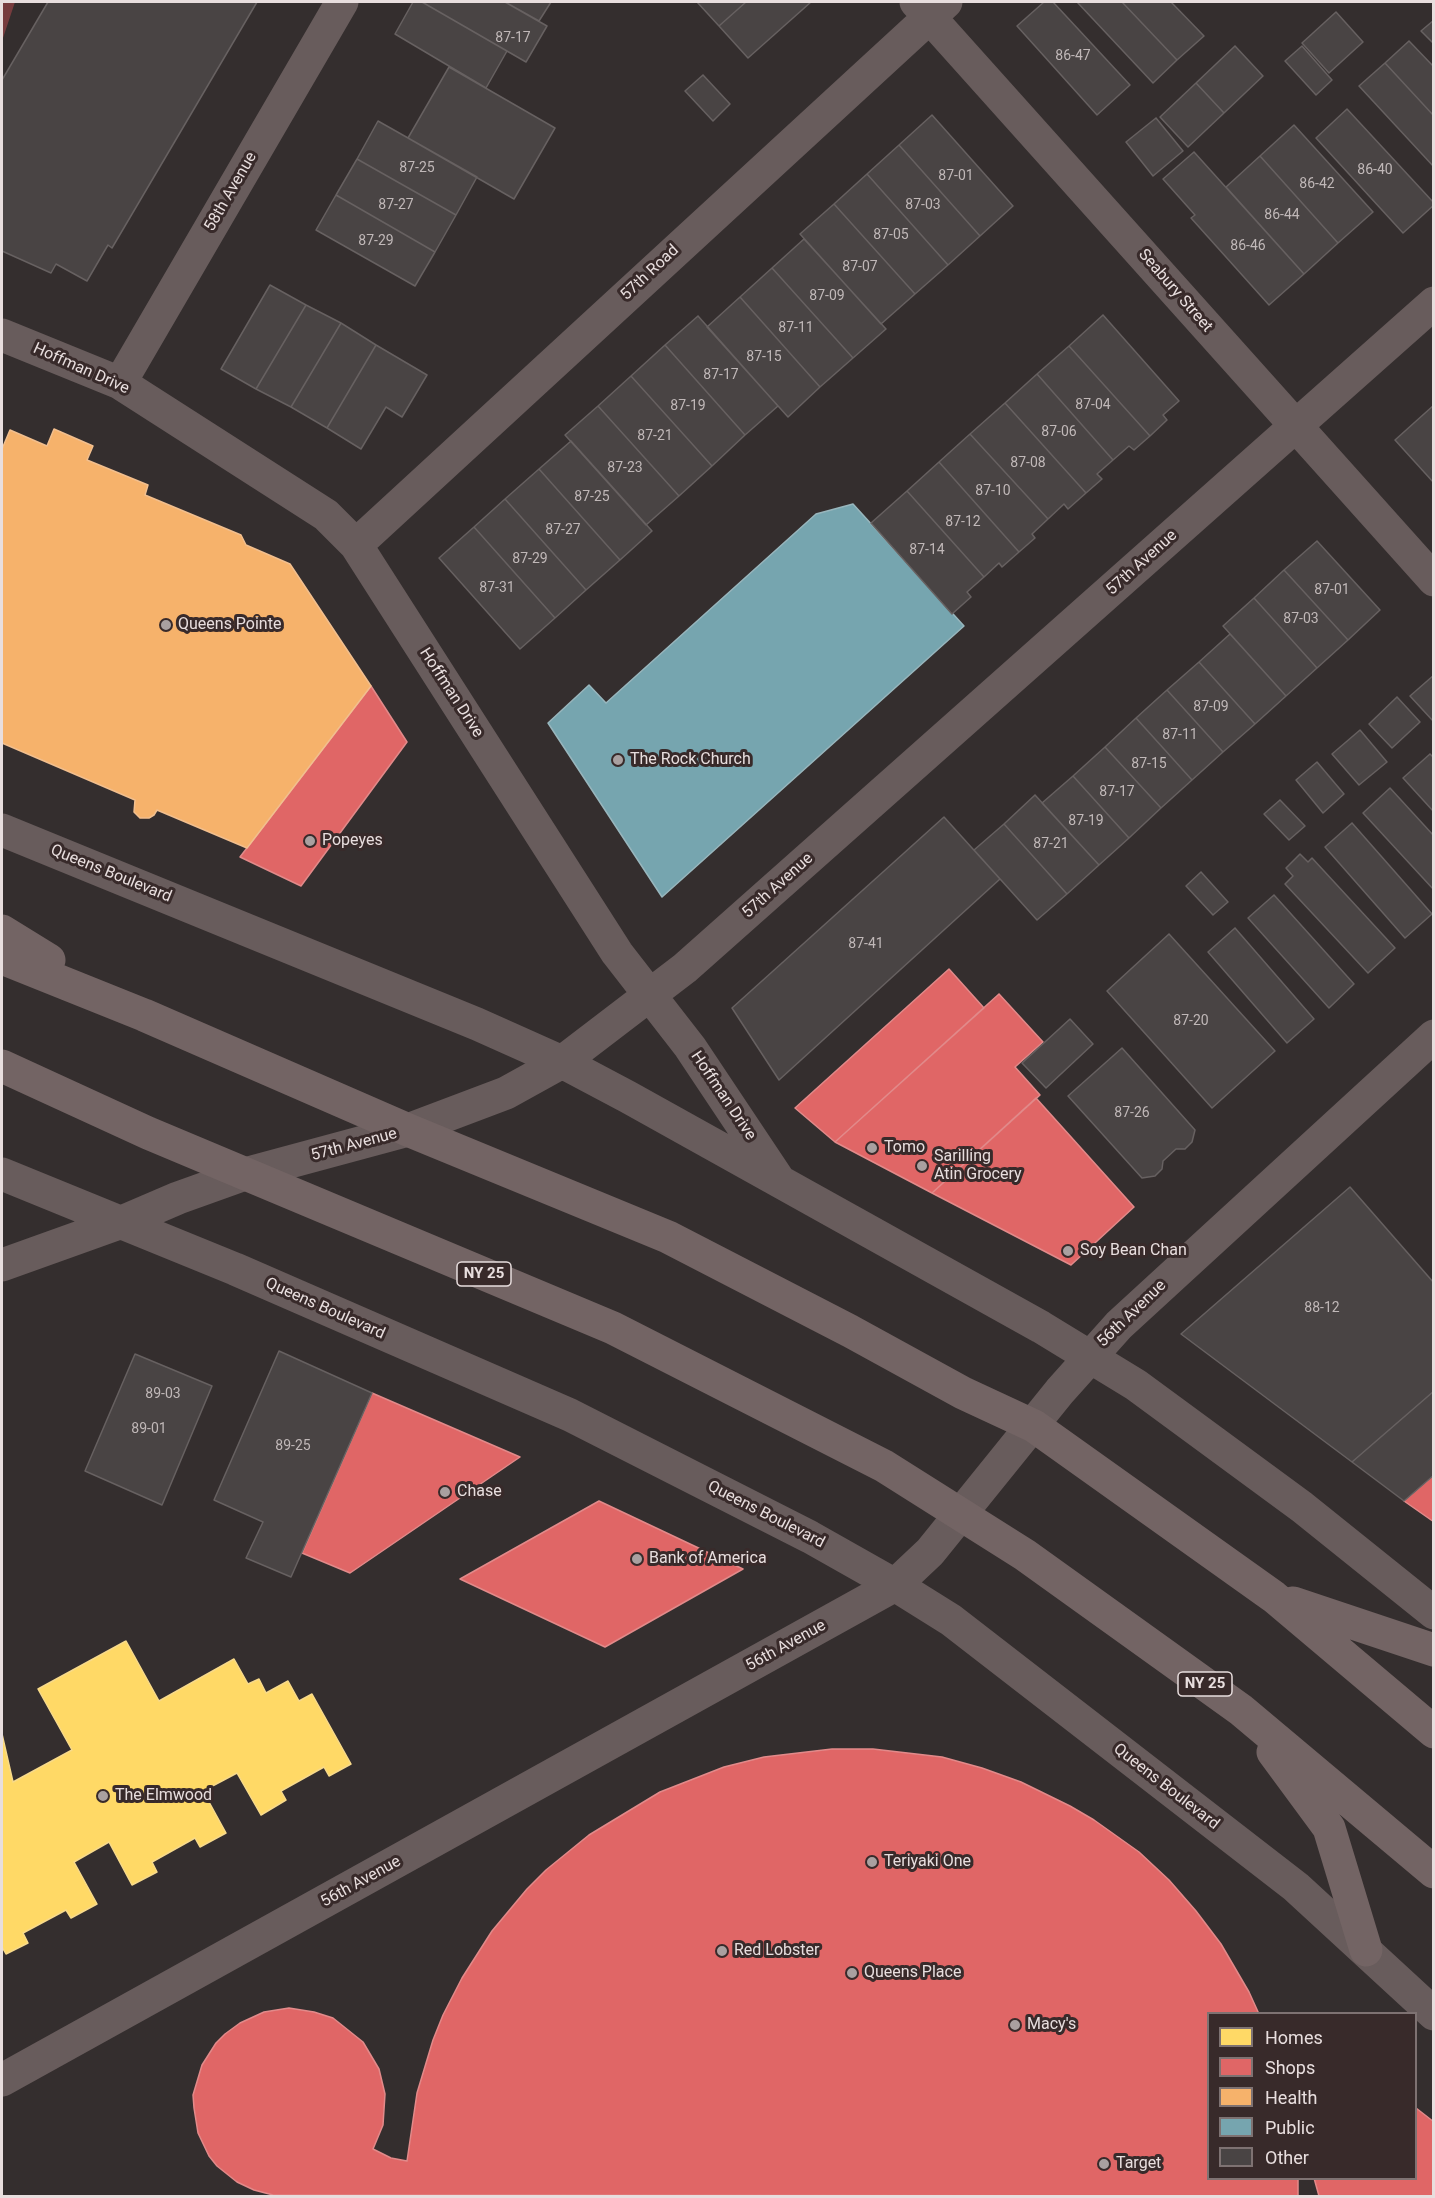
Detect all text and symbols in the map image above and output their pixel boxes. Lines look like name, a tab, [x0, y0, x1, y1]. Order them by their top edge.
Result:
house number: 87-17	[495, 30, 531, 46]
house number: 86-47	[1055, 48, 1091, 64]
street label: 58th Avenue	[201, 149, 261, 235]
house number: 87-25	[399, 160, 435, 176]
house number: 86-40	[1357, 162, 1393, 178]
house number: 87-01	[938, 168, 974, 184]
house number: 86-42	[1299, 176, 1335, 192]
house number: 87-27	[378, 197, 414, 213]
house number: 87-03	[905, 197, 941, 213]
house number: 86-44	[1264, 207, 1300, 223]
house number: 87-05	[873, 227, 909, 243]
house number: 87-29	[358, 233, 394, 249]
house number: 86-46	[1230, 238, 1266, 254]
street label: 57th Road	[617, 241, 683, 305]
street label: Seabury Street	[1134, 246, 1216, 336]
house number: 87-07	[842, 259, 878, 275]
house number: 87-09	[809, 288, 845, 304]
house number: 87-11	[778, 320, 814, 336]
street label: Hoffman Drive	[30, 339, 132, 399]
house number: 87-15	[746, 349, 782, 365]
house number: 87-17	[703, 367, 739, 383]
house number: 87-04	[1075, 397, 1111, 413]
house number: 87-19	[670, 398, 706, 414]
house number: 87-06	[1041, 424, 1077, 440]
house number: 87-21	[637, 428, 673, 444]
house number: 87-08	[1010, 455, 1046, 471]
house number: 87-23	[607, 460, 643, 476]
house number: 87-10	[975, 483, 1011, 499]
house number: 87-25	[574, 489, 610, 505]
house number: 87-12	[945, 514, 981, 530]
house number: 87-27	[545, 522, 581, 538]
street label: 57th Avenue	[1103, 526, 1181, 600]
house number: 87-14	[909, 542, 945, 558]
house number: 87-29	[512, 551, 548, 567]
house number: 87-31	[479, 580, 515, 596]
house number: 87-01	[1314, 582, 1350, 598]
house number: 87-03	[1283, 611, 1319, 627]
place label: Queens Pointe	[178, 615, 281, 635]
marker: Queens Pointe	[159, 618, 173, 632]
street label: Hoffman Drive	[415, 645, 487, 741]
house number: 87-09	[1193, 699, 1229, 715]
house number: 87-11	[1162, 727, 1198, 743]
place label: The Rock Church	[630, 750, 751, 770]
marker: The Rock Church	[611, 753, 625, 767]
house number: 87-15	[1131, 756, 1167, 772]
house number: 87-17	[1099, 784, 1135, 800]
house number: 87-19	[1068, 813, 1104, 829]
place label: Popeyes	[322, 831, 383, 851]
marker: Popeyes	[303, 834, 317, 848]
house number: 87-21	[1033, 836, 1069, 852]
street label: Queens Boulevard	[48, 841, 174, 907]
street label: 57th Avenue	[739, 849, 817, 923]
house number: 87-41	[848, 936, 884, 952]
house number: 87-20	[1173, 1013, 1209, 1029]
street label: Hoffman Drive	[686, 1048, 760, 1144]
house number: 87-26	[1114, 1105, 1150, 1121]
street label: 57th Avenue	[309, 1124, 399, 1166]
place label: Tomo	[884, 1138, 925, 1158]
marker: Tomo	[865, 1141, 879, 1155]
place label: Sarilling Atin Grocery	[934, 1147, 1022, 1185]
marker: Sarilling Atin Grocery	[915, 1159, 929, 1173]
place label: Soy Bean Chan	[1080, 1241, 1187, 1261]
marker: Soy Bean Chan	[1061, 1244, 1075, 1258]
road number: NY 25	[457, 1262, 511, 1286]
street label: Queens Boulevard	[262, 1274, 388, 1344]
street label: 56th Avenue	[1094, 1276, 1170, 1352]
house number: 88-12	[1304, 1300, 1340, 1316]
house number: 89-03	[145, 1386, 181, 1402]
house number: 89-01	[131, 1421, 167, 1437]
house number: 89-25	[275, 1438, 311, 1454]
street label: Queens Boulevard	[704, 1477, 828, 1553]
place label: Chase	[457, 1482, 502, 1502]
marker: Chase	[438, 1485, 452, 1499]
place label: Bank of America	[649, 1549, 767, 1569]
marker: Bank of America	[630, 1552, 644, 1566]
street label: 56th Avenue	[743, 1616, 829, 1676]
road number: NY 25	[1178, 1672, 1232, 1696]
street label: Queens Boulevard	[1109, 1740, 1223, 1834]
place label: The Elmwood	[115, 1786, 212, 1806]
marker: The Elmwood	[96, 1789, 110, 1803]
street label: 56th Avenue	[318, 1852, 404, 1912]
place label: Teriyaki One	[884, 1852, 971, 1872]
marker: Teriyaki One	[865, 1855, 879, 1869]
place label: Red Lobster	[734, 1941, 819, 1961]
marker: Red Lobster	[715, 1944, 729, 1958]
place label: Queens Place	[864, 1963, 961, 1983]
marker: Queens Place	[845, 1966, 859, 1980]
legend	[1207, 2012, 1417, 2180]
place label: Macy's	[1027, 2015, 1076, 2035]
marker: Macy's	[1008, 2018, 1022, 2032]
text: Homes	[1265, 2027, 1323, 2048]
text: Shops	[1265, 2057, 1315, 2078]
text: Health	[1265, 2087, 1317, 2108]
text: Public	[1265, 2117, 1315, 2138]
text: Other	[1265, 2147, 1309, 2168]
place label: Target	[1116, 2154, 1161, 2174]
marker: Target	[1097, 2157, 1111, 2171]

